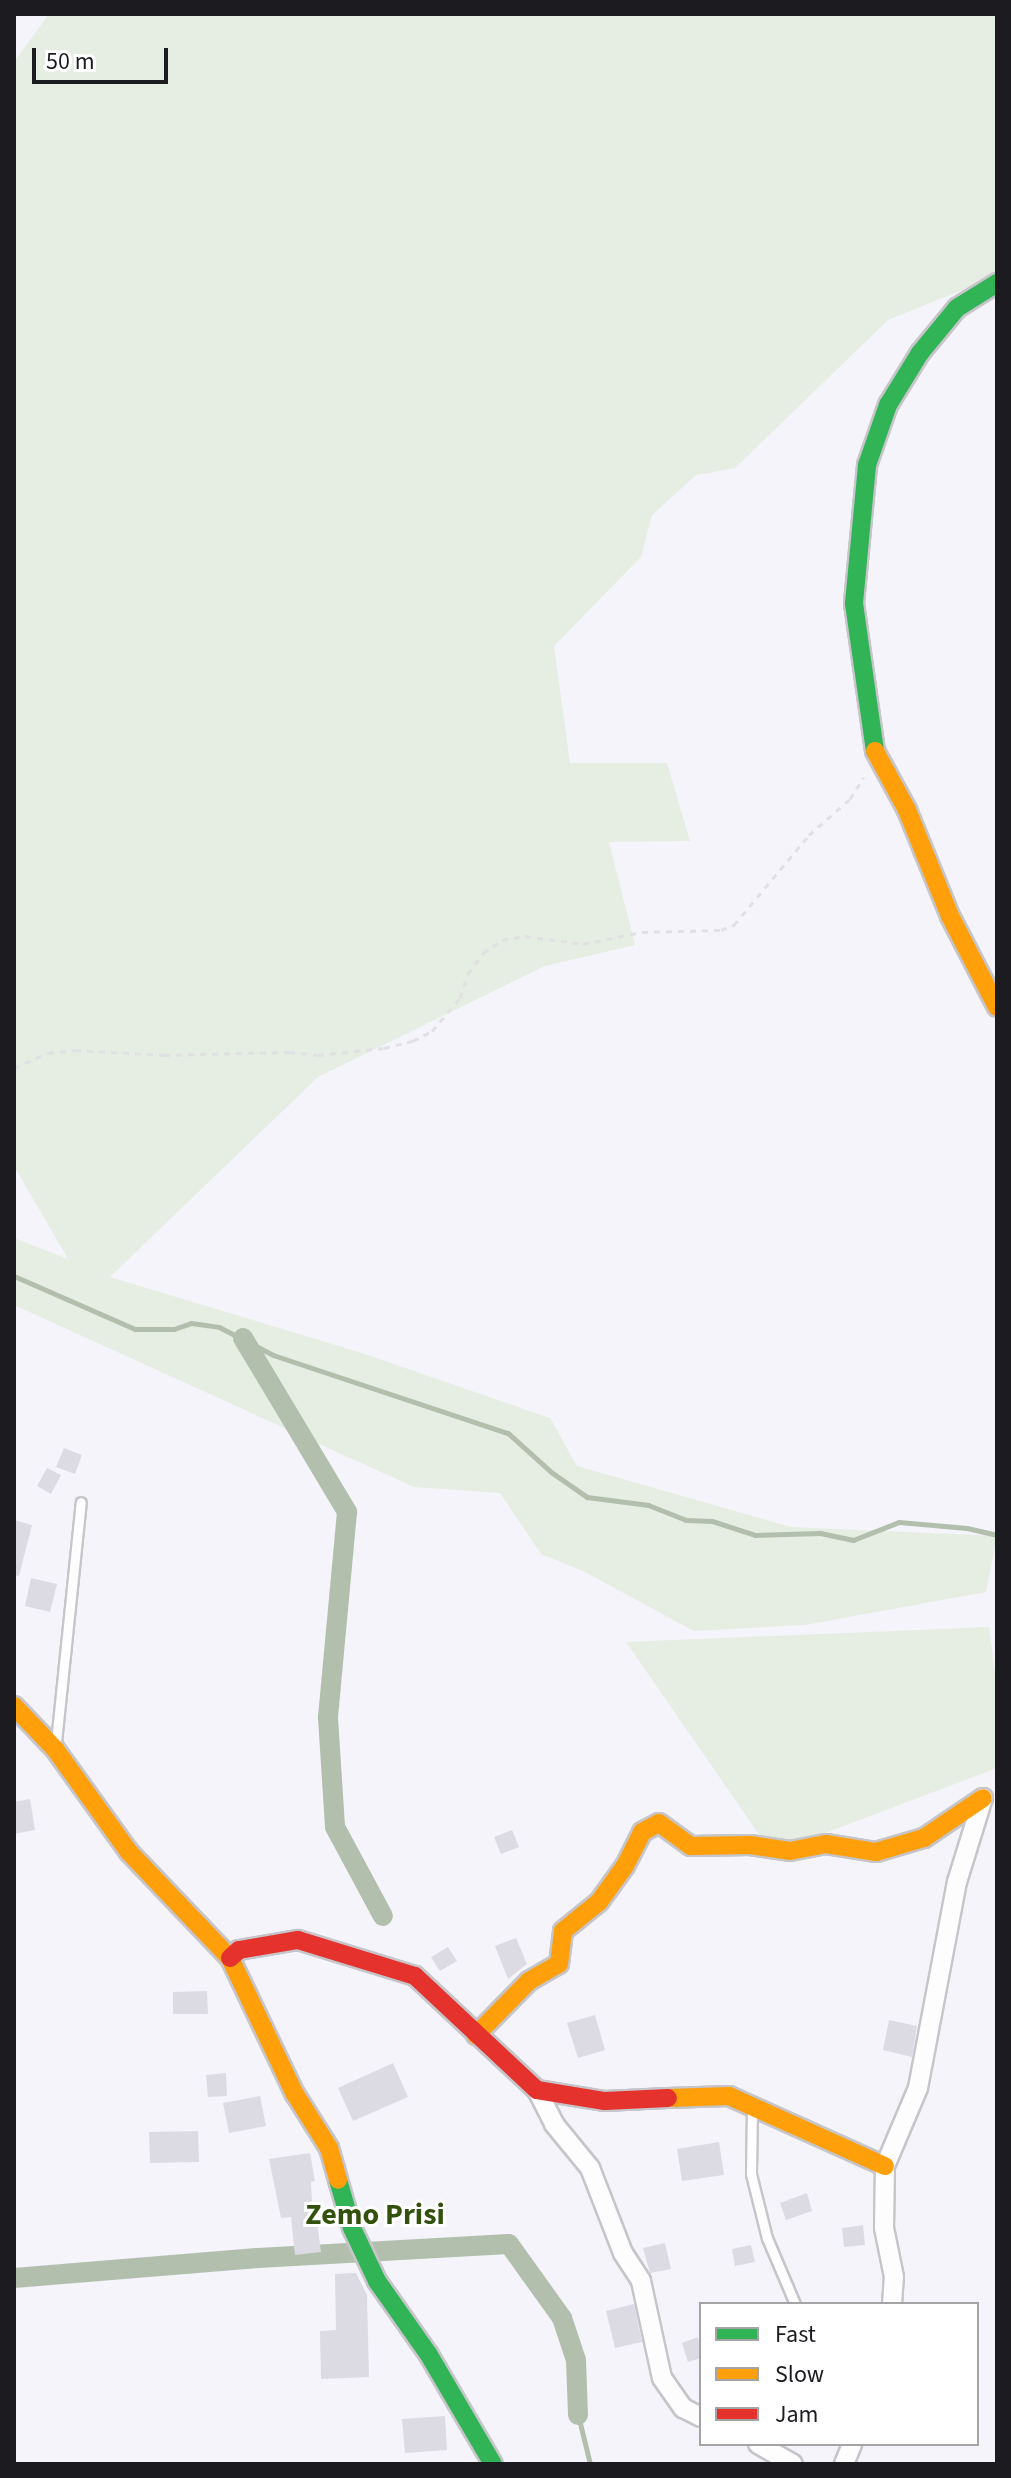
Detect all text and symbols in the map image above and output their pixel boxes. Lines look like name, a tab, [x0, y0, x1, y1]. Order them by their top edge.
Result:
scale bar	[36, 32, 172, 82]
text: 50 m	[46, 44, 95, 79]
district label: Zemo Prisi	[305, 2197, 445, 2233]
legend	[699, 2302, 979, 2446]
text: Fast	[775, 2317, 816, 2352]
text: Slow	[775, 2357, 824, 2392]
text: Jam	[775, 2397, 819, 2432]

